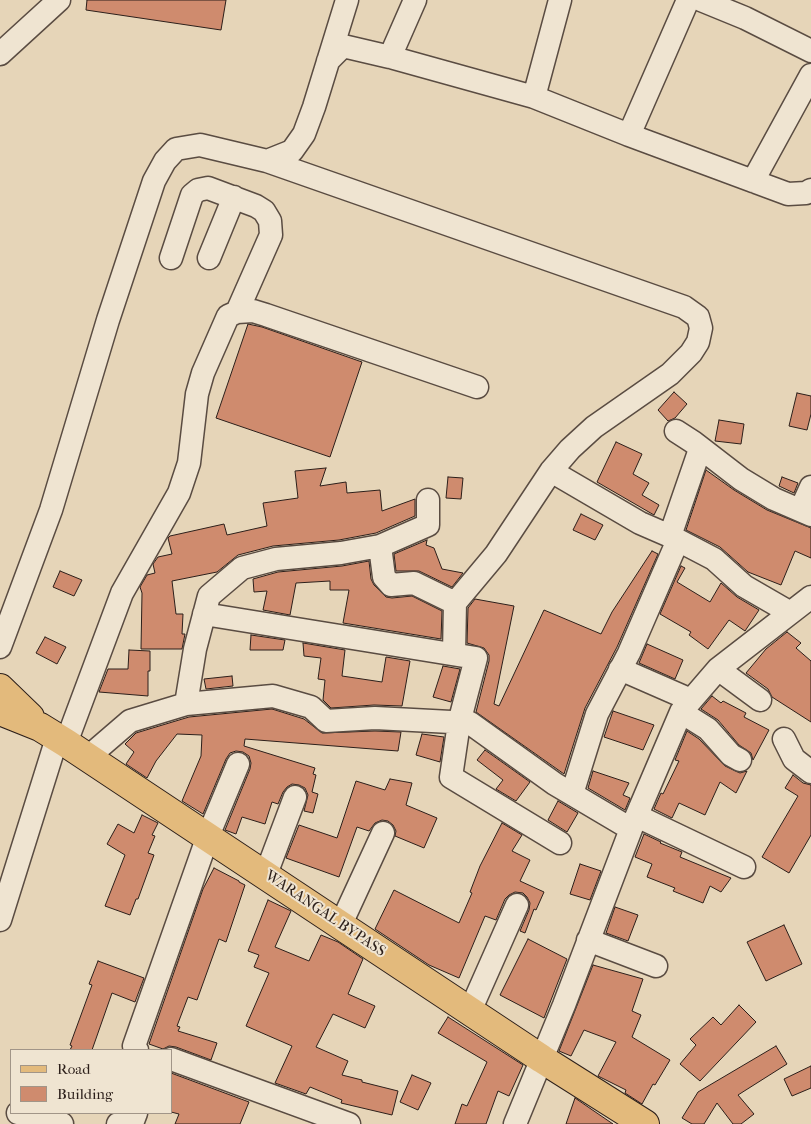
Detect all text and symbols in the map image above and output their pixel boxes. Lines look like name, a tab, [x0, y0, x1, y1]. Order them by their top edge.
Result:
street label: WARANGAL BYPASS	[261, 867, 389, 961]
legend	[10, 1049, 172, 1114]
text: Road	[57, 1060, 90, 1078]
text: Building	[57, 1085, 113, 1103]

